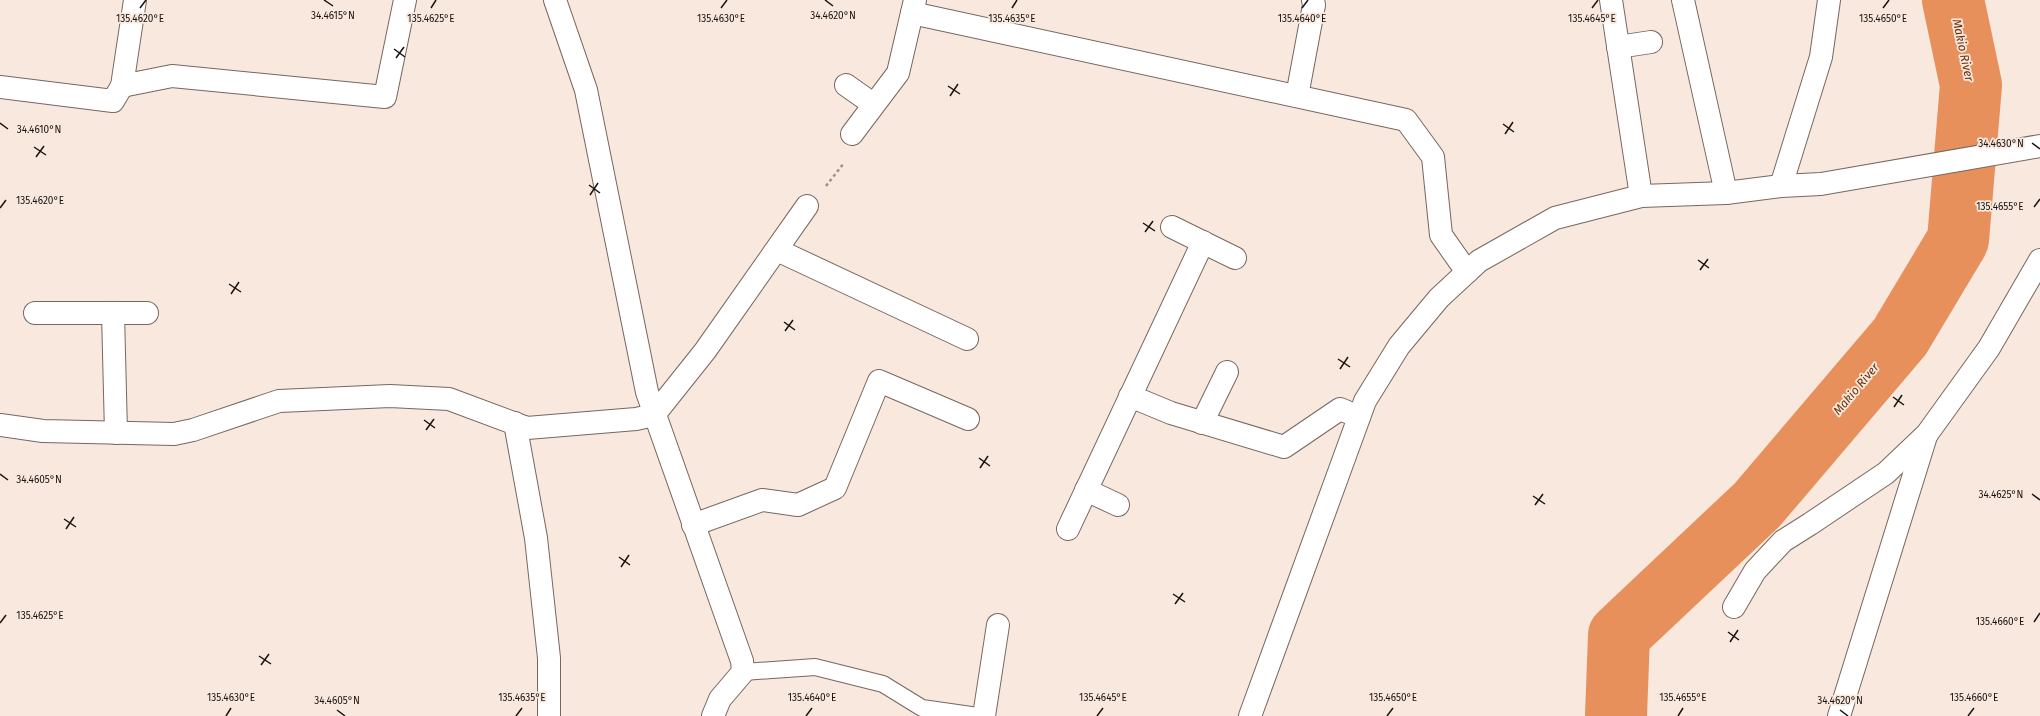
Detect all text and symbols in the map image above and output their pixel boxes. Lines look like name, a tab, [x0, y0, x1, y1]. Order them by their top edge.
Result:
text: 34.4615°N	[311, 10, 355, 22]
text: 34.4620°N	[810, 10, 856, 22]
text: 135.4620°E	[116, 13, 164, 25]
text: 135.4625°E	[407, 13, 455, 25]
text: 135.4630°E	[697, 13, 745, 25]
text: 135.4635°E	[988, 13, 1036, 25]
text: 135.4640°E	[1278, 13, 1326, 25]
text: 135.4645°E	[1568, 13, 1616, 25]
text: 135.4650°E	[1859, 13, 1907, 25]
water label: Makio River	[1950, 18, 1976, 83]
text: 34.4610°N	[17, 124, 61, 136]
text: 34.4630°N	[1978, 138, 2024, 150]
text: 135.4620°E	[16, 195, 64, 207]
text: 135.4655°E	[1976, 201, 2024, 213]
water label: Makio River	[1830, 360, 1882, 418]
text: 34.4605°N	[16, 474, 62, 486]
text: 34.4625°N	[1979, 489, 2023, 501]
text: 135.4625°E	[16, 610, 64, 622]
text: 135.4660°E	[1976, 616, 2024, 628]
text: 135.4630°E	[207, 692, 255, 704]
text: 135.4635°E	[498, 692, 546, 704]
text: 135.4640°E	[788, 692, 836, 704]
text: 135.4645°E	[1079, 692, 1127, 704]
text: 135.4650°E	[1369, 692, 1417, 704]
text: 135.4655°E	[1659, 692, 1707, 704]
text: 135.4660°E	[1950, 692, 1998, 704]
text: 34.4605°N	[314, 695, 360, 707]
text: 34.4620°N	[1817, 695, 1863, 707]

